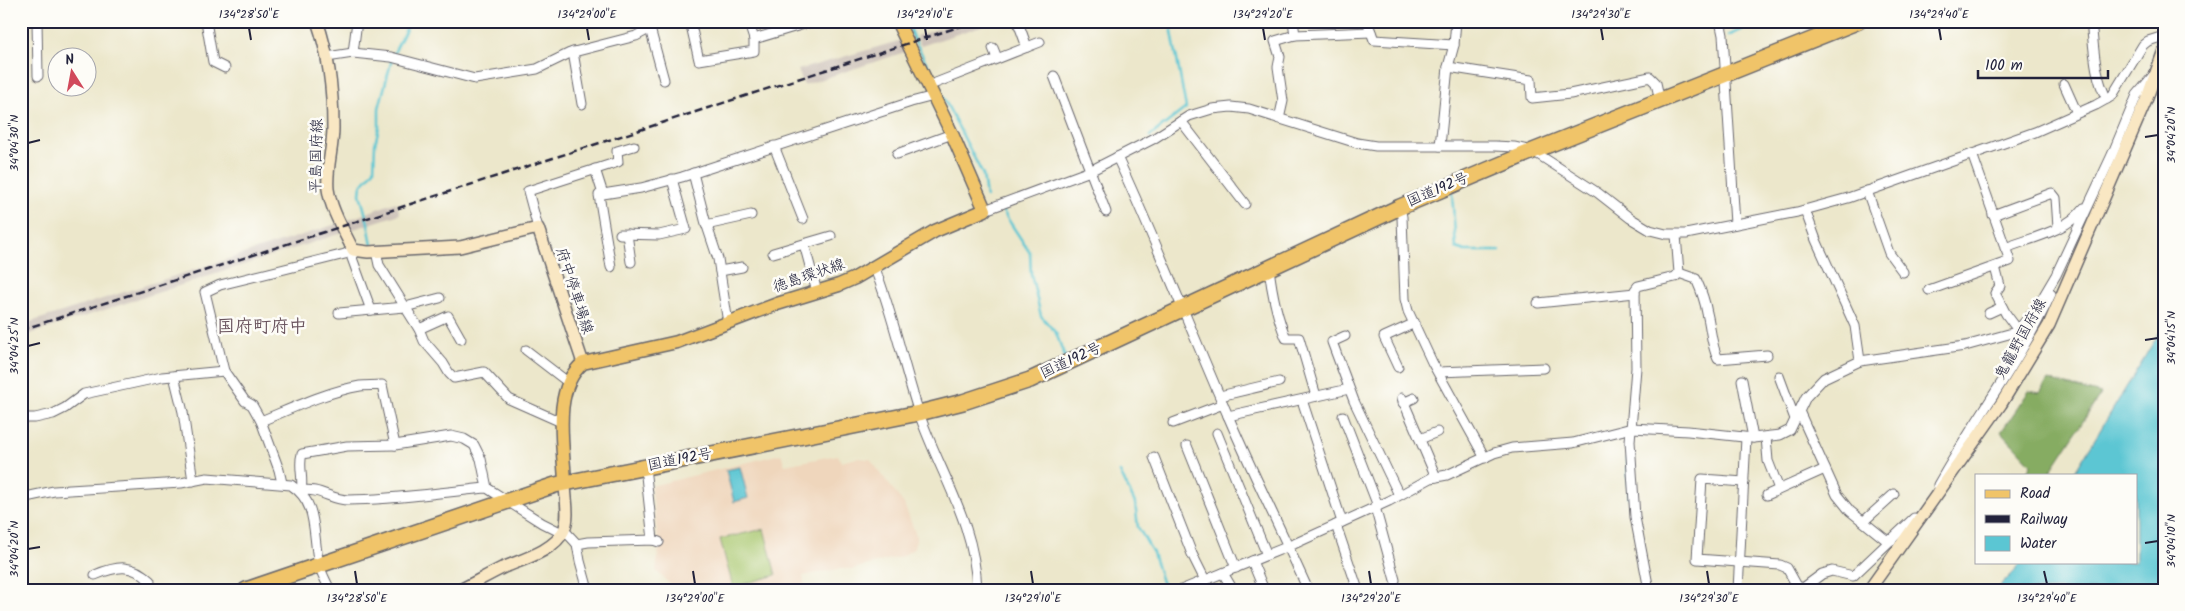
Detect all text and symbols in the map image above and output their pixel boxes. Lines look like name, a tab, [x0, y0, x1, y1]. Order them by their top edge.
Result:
text: 134°28'50"E	[219, 5, 280, 24]
text: 134°29'00"E	[558, 5, 617, 24]
text: 134°29'10"E	[897, 5, 954, 24]
text: 134°29'20"E	[1233, 5, 1294, 24]
text: 134°29'30"E	[1571, 5, 1632, 24]
text: 134°29'40"E	[1909, 5, 1970, 24]
north arrow	[48, 48, 98, 98]
scale bar	[1978, 48, 2108, 80]
text: N	[63, 49, 76, 72]
text: 100 m	[1985, 54, 2023, 78]
text: 34°04'20"N	[2162, 107, 2181, 163]
text: 34°04'30"N	[5, 115, 24, 171]
street label: 平島国府線	[304, 118, 330, 194]
street label: 国道192号	[1403, 166, 1473, 214]
street label: 府中停車場線	[549, 244, 599, 338]
street label: 徳島環状線	[770, 252, 848, 300]
street label: 鬼籠野国府線	[1989, 294, 2053, 384]
text: 34°04'15"N	[2162, 311, 2181, 365]
district label: 国府町府中	[217, 313, 307, 342]
text: 34°04'25"N	[5, 317, 24, 375]
street label: 国道192号	[1036, 336, 1106, 386]
street label: 国道192号	[645, 442, 715, 478]
legend	[1975, 474, 2138, 564]
text: Road	[2020, 482, 2051, 506]
text: Railway	[2020, 508, 2068, 532]
text: 34°04'10"N	[2162, 514, 2181, 568]
text: 34°04'20"N	[5, 521, 24, 577]
text: Water	[2020, 532, 2057, 556]
text: 134°28'50"E	[327, 589, 388, 608]
text: 134°29'00"E	[666, 589, 725, 608]
text: 134°29'10"E	[1005, 589, 1062, 608]
text: 134°29'20"E	[1341, 589, 1402, 608]
text: 134°29'30"E	[1679, 589, 1740, 608]
text: 134°29'40"E	[2017, 589, 2078, 608]

